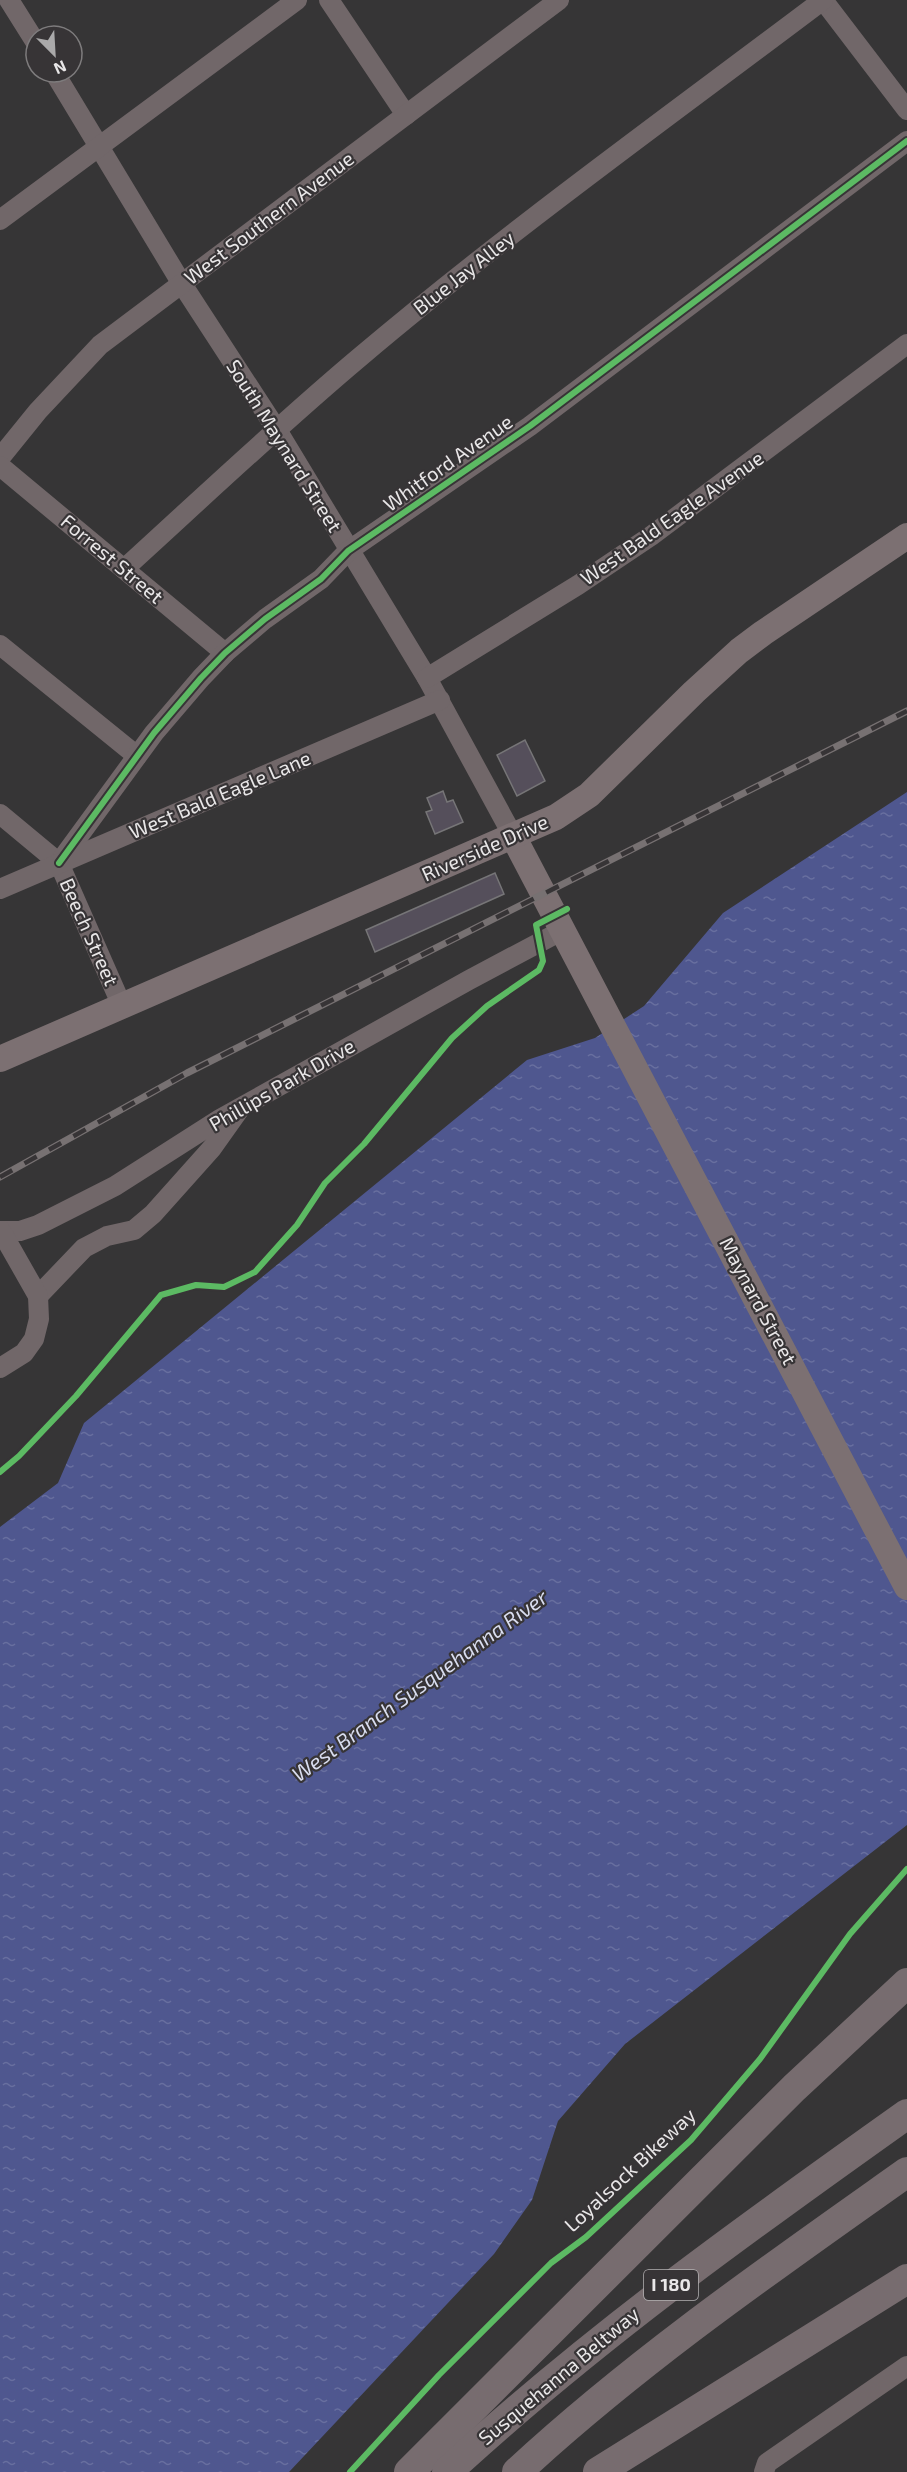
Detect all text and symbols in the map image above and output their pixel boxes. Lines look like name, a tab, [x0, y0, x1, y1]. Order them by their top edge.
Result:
north arrow	[24, 24, 84, 84]
text: N	[51, 57, 69, 79]
street label: West Southern Avenue	[179, 146, 358, 289]
street label: Blue Jay Alley	[408, 225, 519, 319]
street label: South Maynard Street	[222, 355, 348, 536]
street label: Whitford Avenue	[378, 409, 517, 516]
street label: West Bald Eagle Avenue	[575, 445, 768, 589]
street label: Forrest Street	[57, 508, 169, 608]
street label: West Bald Eagle Lane	[125, 745, 314, 843]
street label: Riverside Drive	[418, 809, 552, 886]
street label: Beech Street	[55, 874, 124, 989]
street label: Phillips Park Drive	[204, 1033, 359, 1136]
street label: Maynard Street	[715, 1233, 803, 1369]
water label: West Branch Susquehanna River	[286, 1583, 552, 1786]
street label: Loyalsock Bikeway	[559, 2102, 700, 2236]
road number: I 180	[644, 2270, 698, 2300]
street label: Susquehanna Beltway	[473, 2301, 644, 2449]

